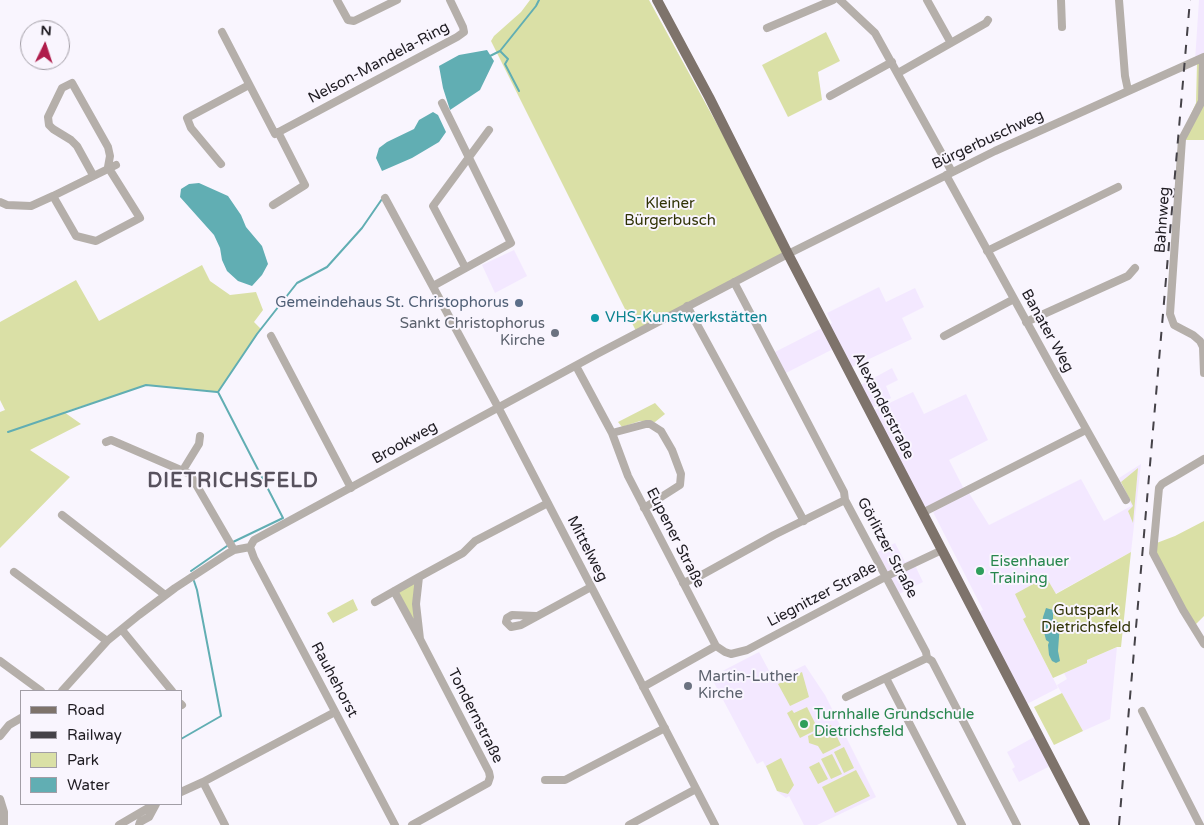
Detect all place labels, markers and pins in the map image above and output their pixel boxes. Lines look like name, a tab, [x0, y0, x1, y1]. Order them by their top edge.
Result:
place label: Gemeindehaus St. Christophorus	[275, 294, 509, 312]
marker: Gemeindehaus St. Christophorus	[513, 297, 525, 309]
place label: VHS-Kunstwerkstätten	[605, 309, 767, 327]
marker: VHS-Kunstwerkstätten	[589, 312, 601, 324]
place label: Sankt Christophorus Kirche	[400, 315, 545, 350]
marker: Sankt Christophorus Kirche	[549, 327, 561, 339]
place label: Eisenhauer Training	[990, 553, 1069, 588]
marker: Eisenhauer Training	[974, 565, 986, 577]
place label: Martin-Luther Kirche	[698, 668, 798, 703]
marker: Martin-Luther Kirche	[682, 680, 694, 692]
place label: Turnhalle Grundschule Dietrichsfeld	[814, 706, 974, 741]
marker: Turnhalle Grundschule Dietrichsfeld	[798, 718, 810, 730]

